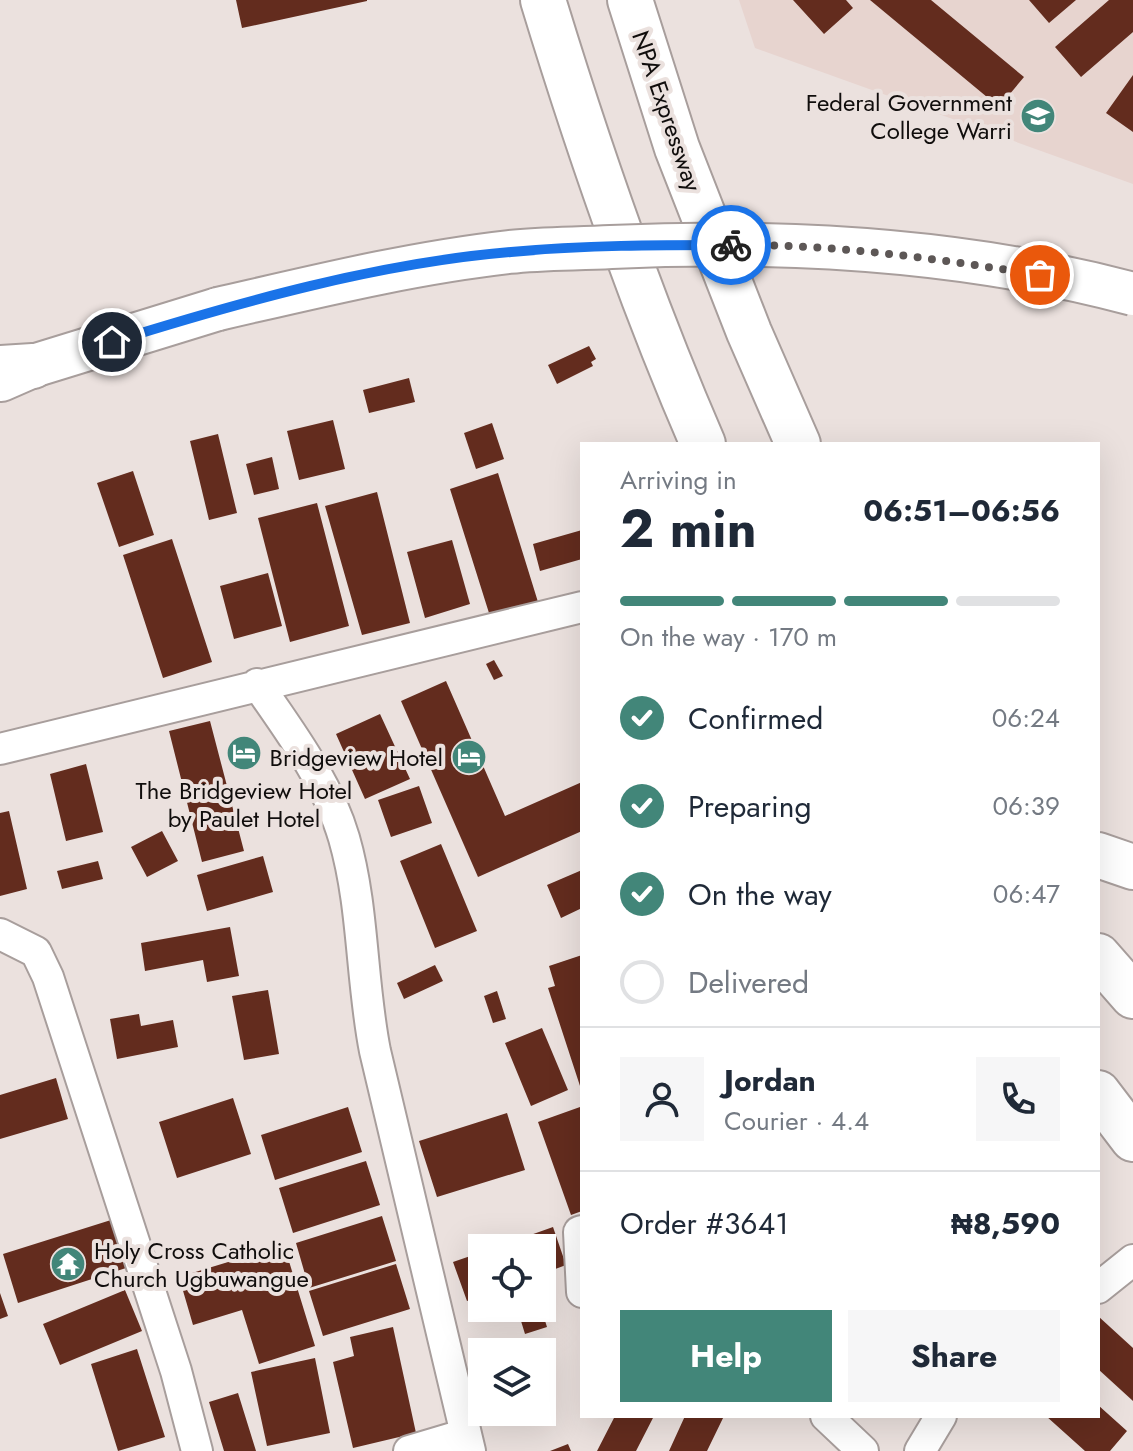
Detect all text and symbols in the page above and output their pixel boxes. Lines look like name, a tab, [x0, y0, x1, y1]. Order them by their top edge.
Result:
street label: NPA Expressway	[623, 26, 711, 196]
place label: Federal Government College Warri	[806, 85, 1012, 148]
school or university icon: Federal Government College Warri	[1019, 97, 1057, 135]
courier	[691, 205, 771, 285]
icon: bike	[709, 223, 753, 267]
pin	[1006, 241, 1074, 309]
icon: bag	[1018, 253, 1062, 297]
pin	[78, 308, 146, 376]
icon: home	[90, 320, 134, 364]
text: Arriving in	[620, 461, 737, 499]
text: 06:51–06:56	[863, 489, 1060, 532]
text: 2 min	[620, 491, 757, 567]
text: On the way · 170 m	[620, 618, 837, 656]
icon: check	[620, 696, 664, 740]
text: Confirmed	[688, 697, 823, 740]
text: 06:24	[992, 699, 1060, 737]
hotel icon: The Bridgeview Hotel by Paulet Hotel	[225, 734, 263, 772]
hotel icon: Bridgeview Hotel	[450, 738, 488, 776]
place label: Bridgeview Hotel	[270, 740, 443, 775]
place label: The Bridgeview Hotel by Paulet Hotel	[136, 773, 352, 836]
icon: check	[620, 784, 664, 828]
text: Preparing	[688, 785, 812, 828]
text: 06:39	[992, 787, 1060, 825]
icon: check	[620, 872, 664, 916]
text: On the way	[688, 873, 832, 916]
text: 06:47	[993, 875, 1060, 913]
text: Delivered	[688, 961, 809, 1004]
button: person	[620, 1057, 704, 1141]
button: phone	[976, 1057, 1060, 1141]
text: Jordan	[724, 1059, 816, 1102]
text: Courier · 4.4	[724, 1102, 869, 1140]
text: Order #3641	[620, 1202, 789, 1245]
text: ₦8,590	[951, 1202, 1060, 1245]
place label: Holy Cross Catholic Church Ugbuwangue	[94, 1233, 309, 1296]
map controls	[468, 1234, 556, 1426]
button: locate	[468, 1234, 556, 1322]
temple icon: Holy Cross Catholic Church Ugbuwangue	[49, 1245, 87, 1283]
button: Help	[620, 1310, 832, 1402]
button: Share	[848, 1310, 1060, 1402]
button: layers	[468, 1338, 556, 1426]

